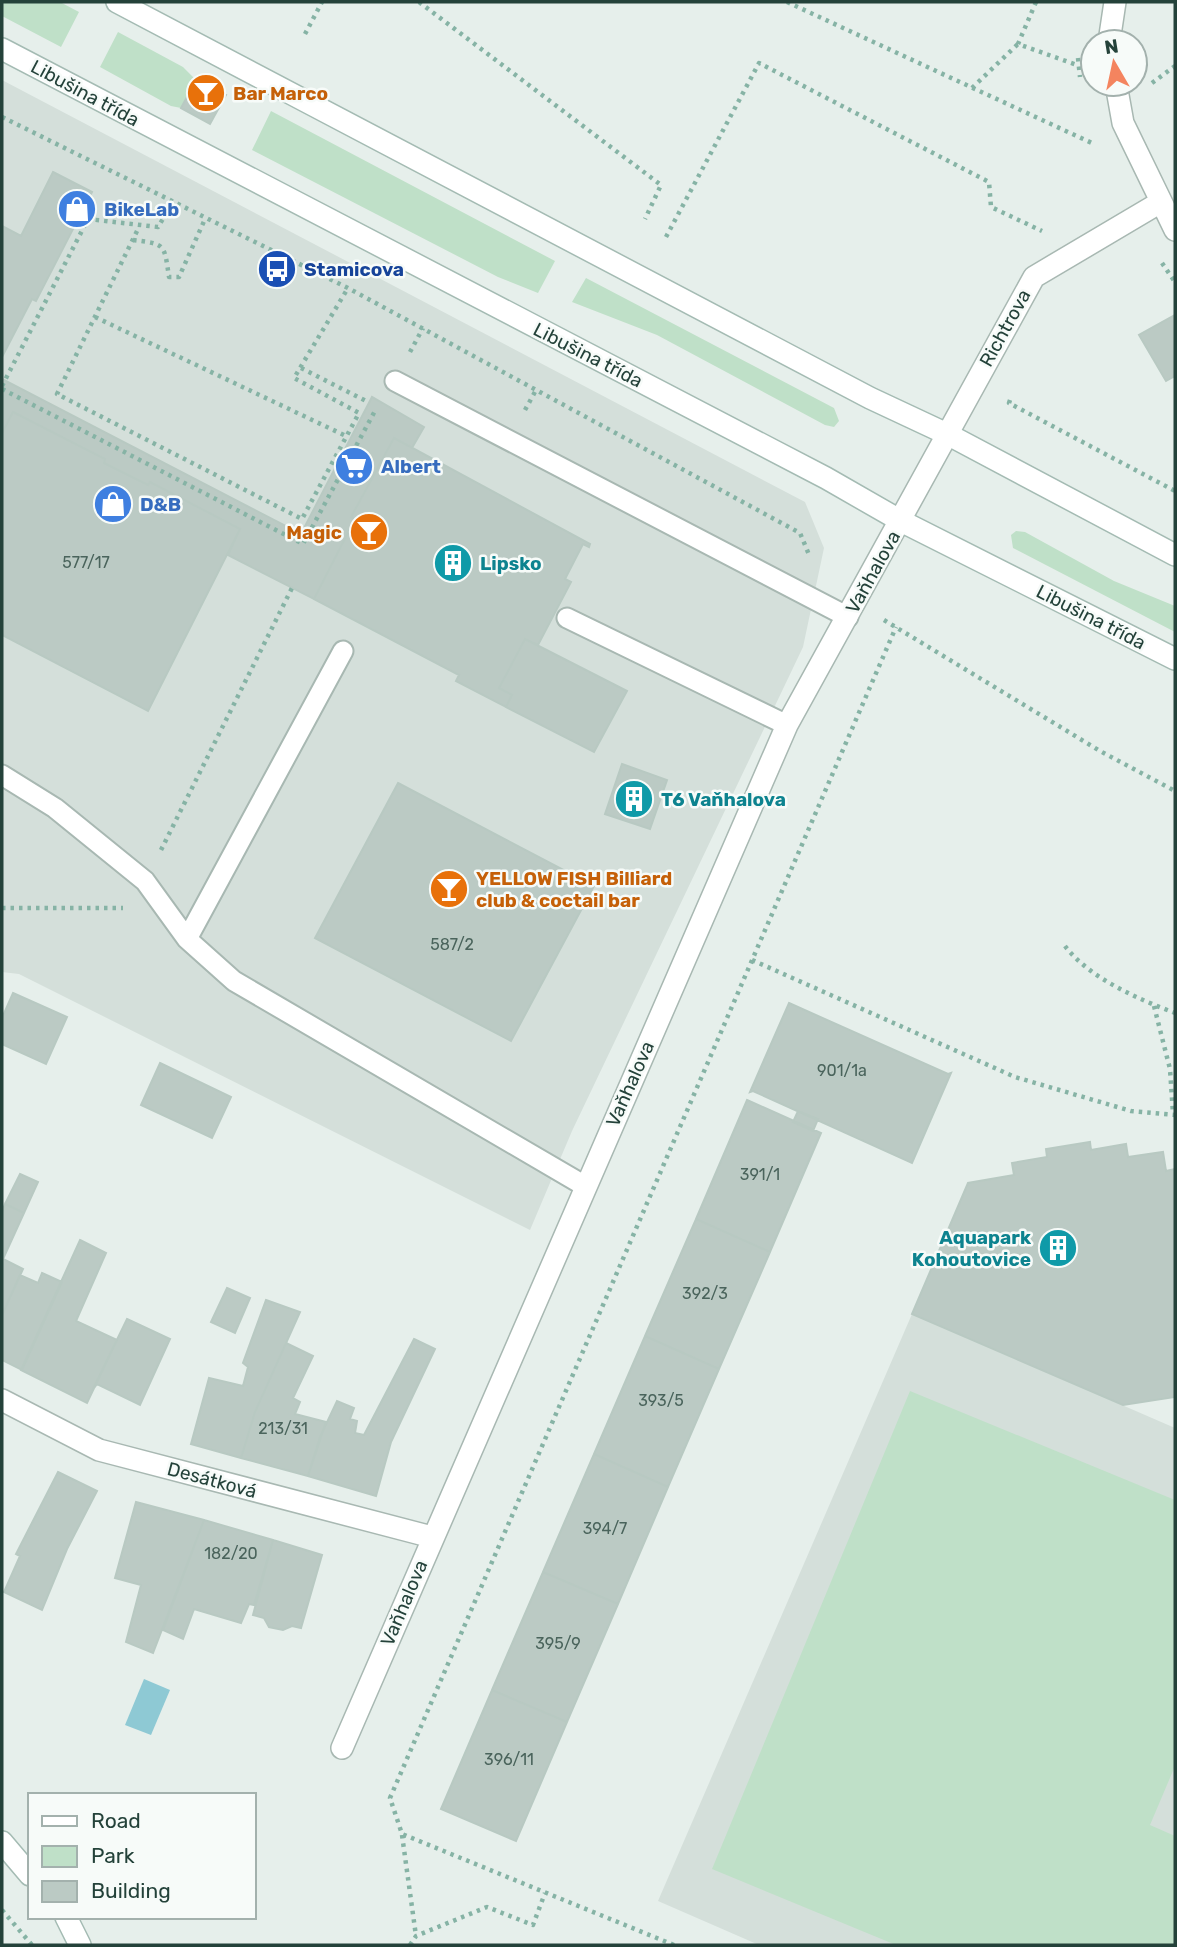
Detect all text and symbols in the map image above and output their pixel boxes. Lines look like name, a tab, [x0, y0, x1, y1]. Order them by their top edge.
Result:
north arrow	[1079, 28, 1149, 98]
text: N	[1103, 34, 1120, 59]
street label: Libušina třída	[27, 55, 143, 131]
bar icon: Bar Marco	[185, 72, 227, 114]
place label: Bar Marco	[233, 82, 328, 105]
shop icon: BikeLab	[56, 188, 98, 230]
place label: BikeLab	[104, 198, 179, 221]
bus stop icon: Stamicova	[256, 248, 298, 290]
place label: Stamicova	[304, 258, 404, 281]
street label: Richtrova	[974, 285, 1036, 371]
street label: Libušina třída	[529, 318, 647, 392]
supermarket icon: Albert	[333, 445, 375, 487]
place label: Albert	[381, 455, 441, 478]
shop icon: D&B	[92, 483, 134, 525]
place label: D&B	[140, 493, 181, 516]
bar icon: Magic	[348, 511, 390, 553]
place label: Magic	[286, 521, 342, 544]
street label: Vaňhalova	[841, 527, 905, 617]
building icon: Lipsko	[432, 542, 474, 584]
place label: Lipsko	[480, 552, 542, 575]
house number: 577/17	[62, 553, 110, 572]
street label: Libušina třída	[1032, 580, 1150, 654]
building icon: T6 Vaňhalova	[613, 778, 655, 820]
place label: T6 Vaňhalova	[661, 788, 786, 811]
place label: YELLOW FISH Billiard club & coctail bar	[476, 867, 672, 912]
bar icon: YELLOW FISH Billiard club & coctail bar	[428, 868, 470, 910]
house number: 587/2	[430, 935, 474, 954]
street label: Vaňhalova	[601, 1038, 659, 1130]
house number: 901/1a	[817, 1061, 867, 1080]
house number: 391/1	[740, 1165, 780, 1184]
place label: Aquapark Kohoutovice	[912, 1226, 1031, 1271]
building icon: Aquapark Kohoutovice	[1037, 1227, 1079, 1269]
house number: 392/3	[682, 1284, 728, 1303]
house number: 393/5	[638, 1391, 684, 1410]
house number: 213/31	[258, 1419, 308, 1438]
street label: Desátková	[165, 1457, 259, 1503]
house number: 394/7	[583, 1519, 627, 1538]
house number: 182/20	[204, 1544, 258, 1563]
street label: Vaňhalova	[376, 1557, 432, 1649]
house number: 395/9	[535, 1634, 581, 1653]
house number: 396/11	[484, 1750, 534, 1769]
legend	[28, 1793, 256, 1919]
text: Road	[91, 1808, 141, 1833]
text: Park	[91, 1843, 135, 1868]
text: Building	[91, 1878, 171, 1903]

